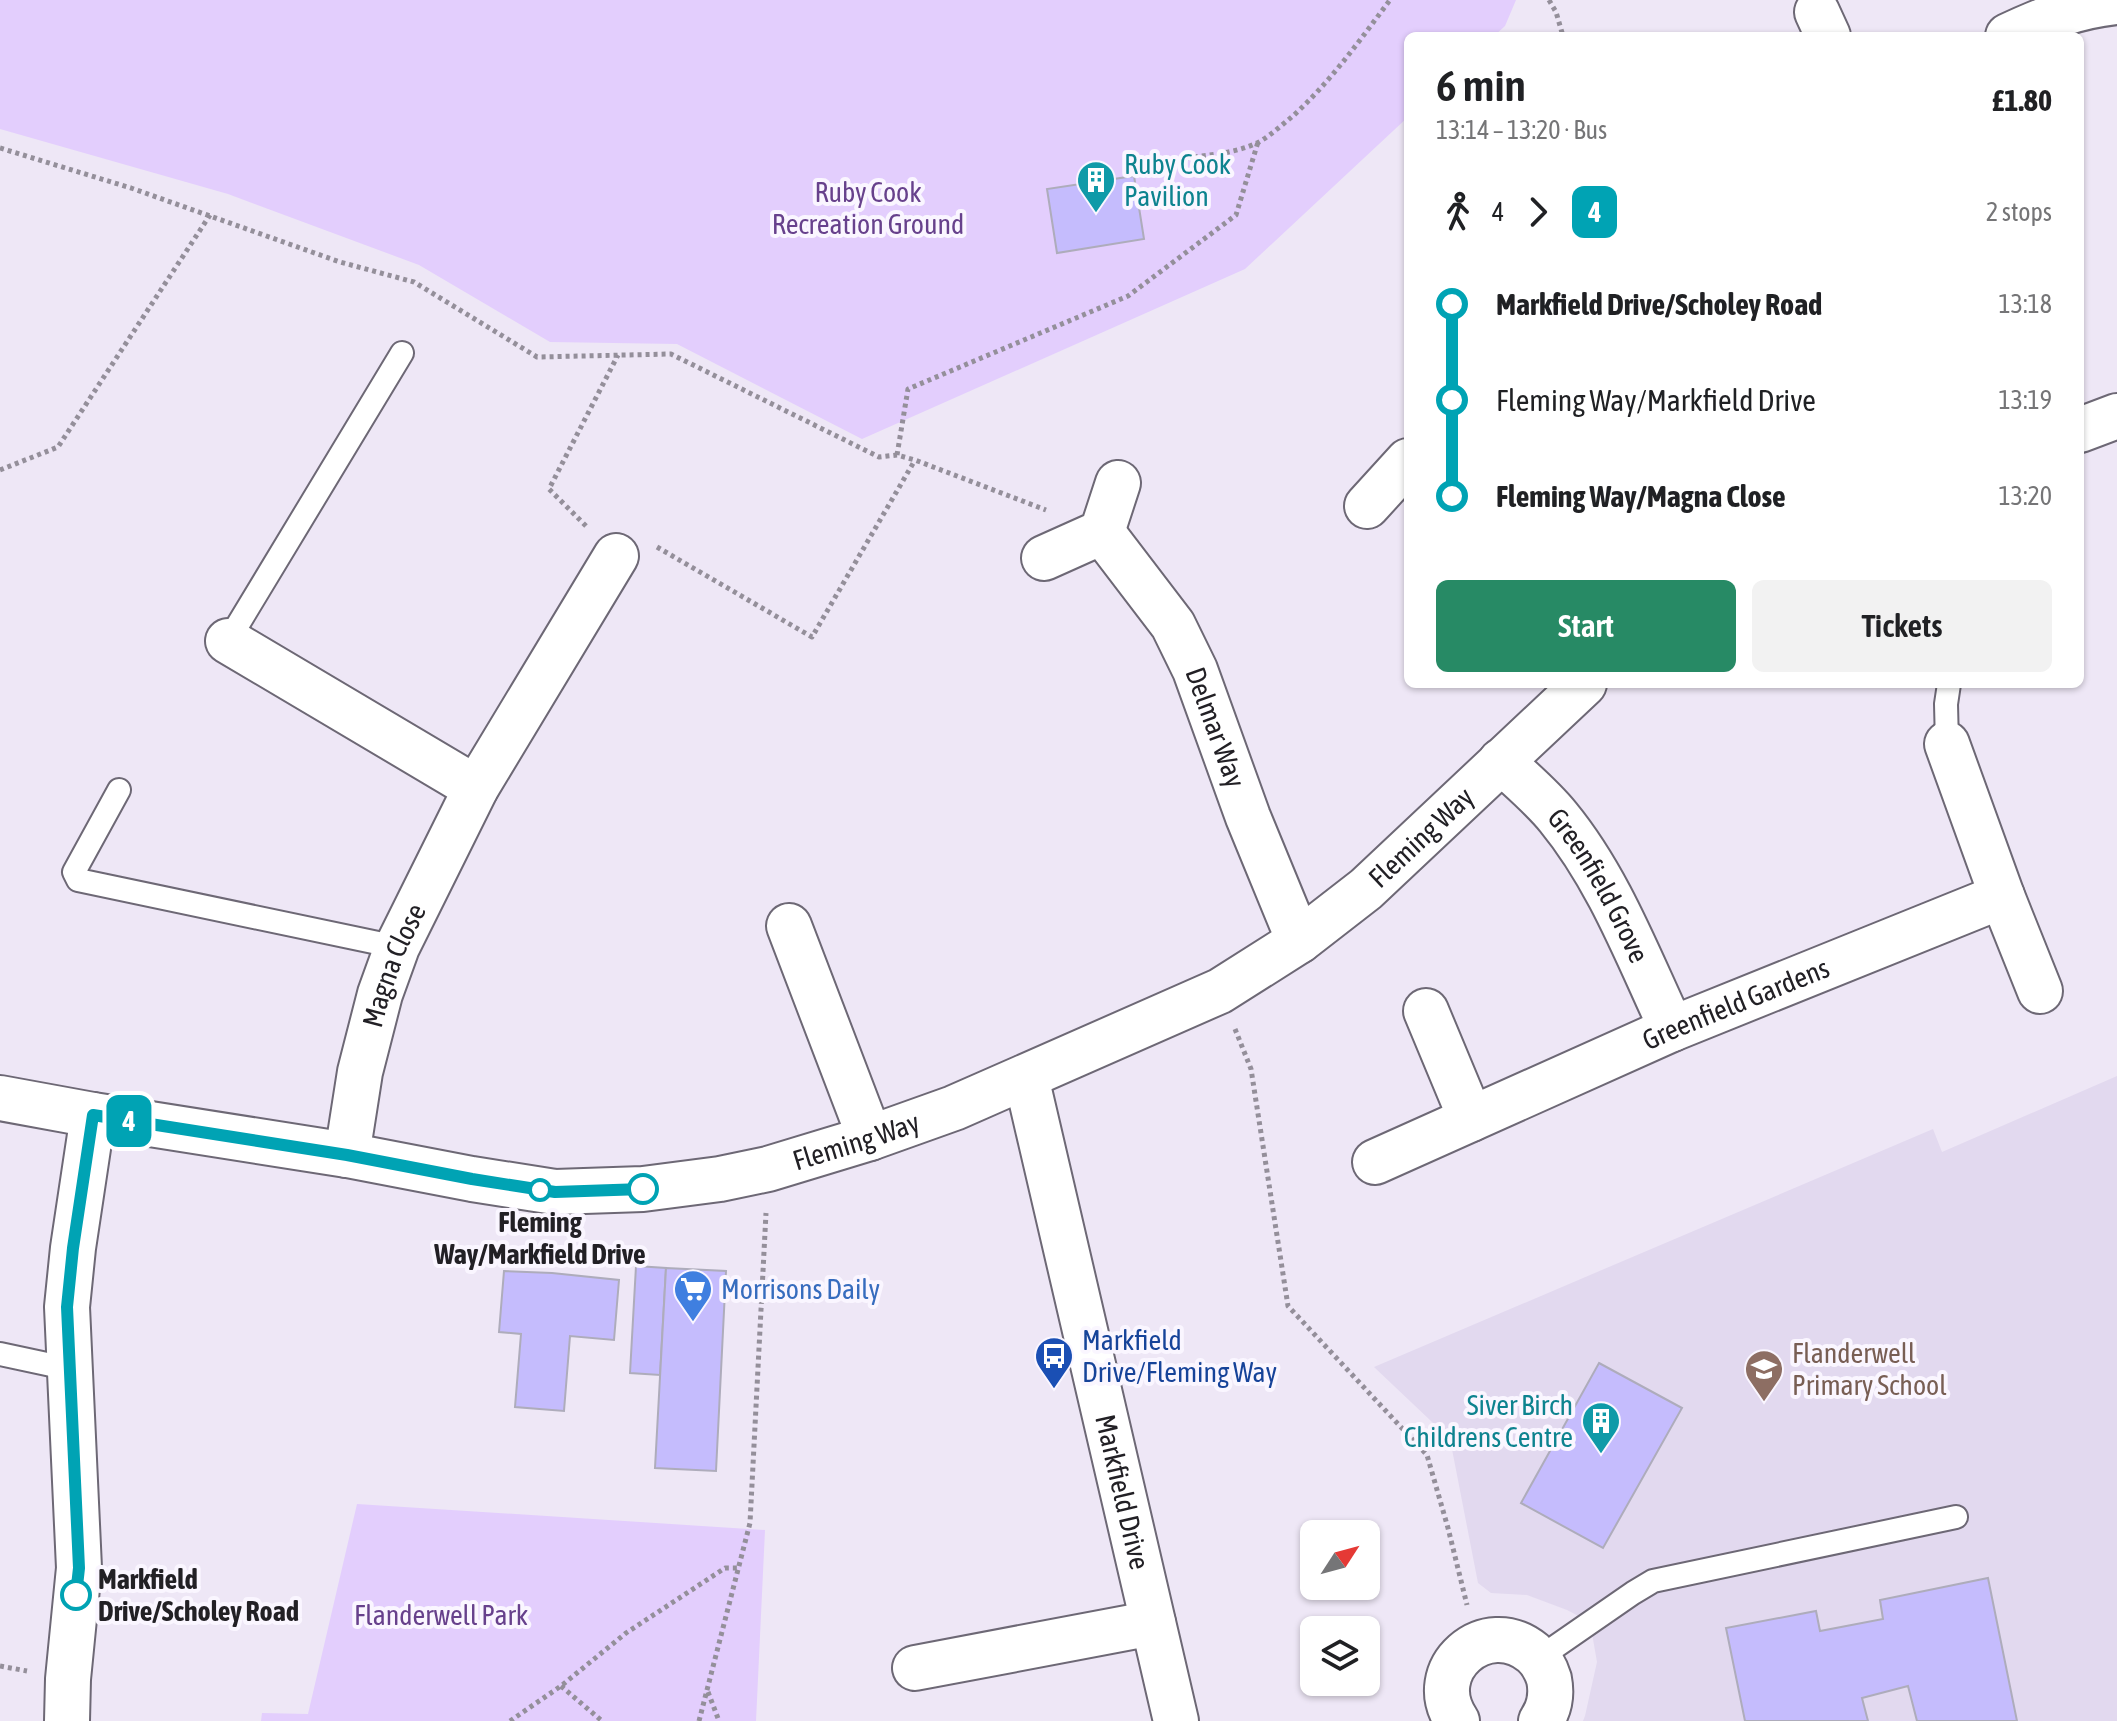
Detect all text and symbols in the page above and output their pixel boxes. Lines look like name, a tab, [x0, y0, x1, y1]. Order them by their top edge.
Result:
text: 6 min	[1436, 60, 1526, 110]
text: £1.80	[1992, 83, 2052, 117]
text: 13:14 – 13:20 · Bus	[1436, 115, 1607, 145]
place label: Ruby Cook Pavilion	[1124, 148, 1231, 212]
building icon: Ruby Cook Pavilion	[1075, 159, 1117, 214]
park label: Ruby Cook Recreation Ground	[772, 176, 964, 240]
icon: walk	[1436, 190, 1480, 234]
icon: forward	[1516, 190, 1560, 234]
text: 4	[1588, 196, 1601, 228]
text: 4	[1492, 197, 1504, 227]
text: 2 stops	[1986, 197, 2052, 227]
text: Markfield Drive/Scholey Road	[1496, 287, 1822, 321]
text: 13:18	[1998, 289, 2052, 319]
text: Fleming Way/Markfield Drive	[1496, 383, 1816, 417]
text: 13:19	[1998, 385, 2052, 415]
text: Fleming Way/Magna Close	[1496, 479, 1786, 513]
text: 13:20	[1998, 481, 2052, 511]
button: Start	[1436, 580, 1736, 672]
button: Tickets	[1752, 580, 2052, 672]
street label: Delmar Way	[1179, 663, 1252, 792]
street label: Fleming Way	[1362, 781, 1480, 894]
street label: Greenfield Grove	[1541, 802, 1656, 968]
street label: Magna Close	[356, 898, 432, 1030]
street label: Greenfield Gardens	[1637, 951, 1834, 1056]
line badge: 4	[103, 1095, 155, 1147]
text: 4	[122, 1105, 136, 1137]
street label: Fleming Way	[789, 1106, 924, 1177]
unlabelled marker	[628, 1174, 658, 1204]
marker: Fleming Way/Markfield Drive	[529, 1179, 551, 1201]
place label: Fleming Way/Markfield Drive	[433, 1206, 646, 1270]
supermarket icon: Morrisons Daily	[672, 1268, 714, 1323]
place label: Morrisons Daily	[721, 1273, 880, 1305]
place label: Markfield Drive/Fleming Way	[1082, 1324, 1277, 1388]
bus stop icon: Markfield Drive/Fleming Way	[1033, 1335, 1075, 1390]
place label: Flanderwell Primary School	[1792, 1337, 1947, 1401]
school or university icon: Flanderwell Primary School	[1743, 1348, 1785, 1403]
place label: Siver Birch Childrens Centre	[1404, 1389, 1573, 1453]
building icon: Siver Birch Childrens Centre	[1580, 1400, 1622, 1455]
street label: Markfield Drive	[1089, 1411, 1156, 1572]
north arrow	[1300, 1520, 1380, 1600]
map controls	[1300, 1520, 1380, 1696]
place label: Markfield Drive/Scholey Road	[98, 1563, 299, 1627]
marker: Markfield Drive/Scholey Road	[61, 1580, 91, 1610]
park label: Flanderwell Park	[354, 1599, 528, 1631]
button: layers	[1300, 1616, 1380, 1696]

